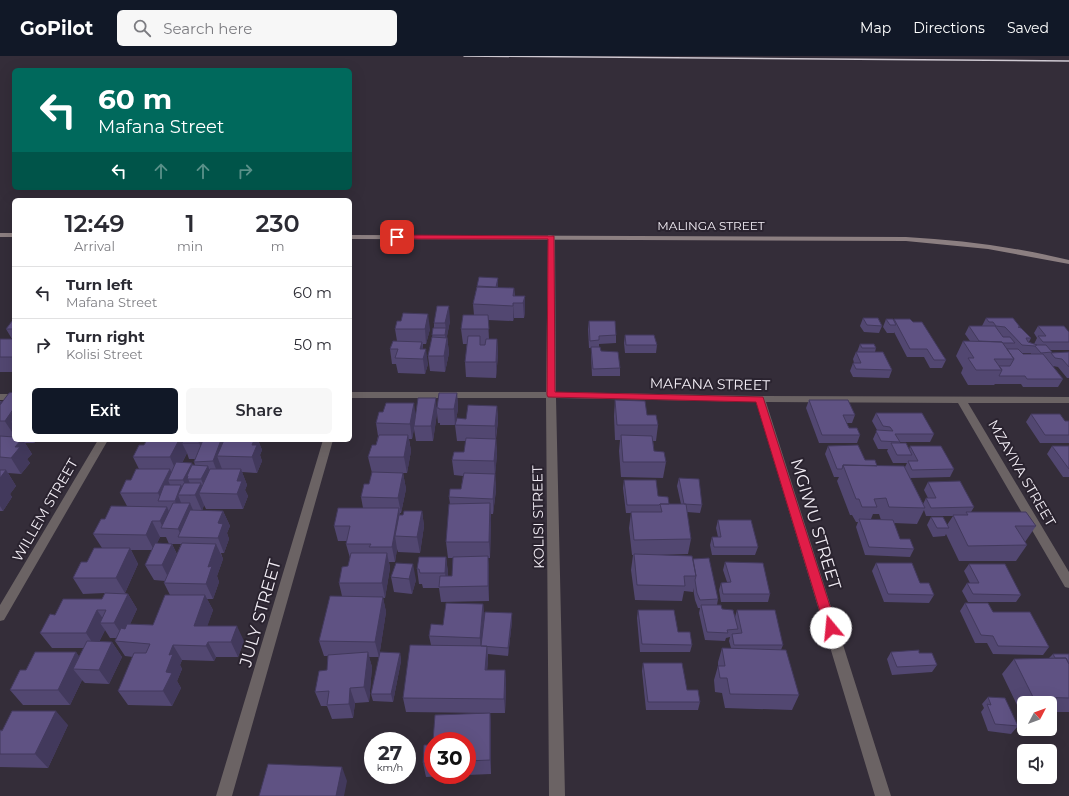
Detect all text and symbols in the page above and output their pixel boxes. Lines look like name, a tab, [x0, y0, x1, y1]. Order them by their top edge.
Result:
search box	[117, 10, 397, 46]
text: GoPilot	[20, 17, 93, 40]
icon: search	[131, 17, 153, 39]
text: Search here	[163, 19, 252, 38]
text: Map	[860, 19, 891, 37]
text: Directions	[913, 19, 985, 37]
text: Saved	[1007, 19, 1049, 37]
text: 60 m	[98, 82, 172, 116]
icon: left	[32, 84, 84, 136]
text: Mafana Street	[98, 116, 224, 138]
icon: left	[108, 160, 130, 182]
icon: ahead	[150, 160, 172, 182]
icon: ahead	[192, 160, 214, 182]
icon: right	[234, 160, 256, 182]
text: 12:49	[64, 209, 125, 238]
text: 1	[185, 209, 195, 238]
text: 230	[255, 209, 300, 238]
street label: MALINGA STREET	[657, 218, 765, 233]
pin	[380, 220, 414, 254]
icon: arrive	[386, 226, 408, 248]
text: Arrival	[74, 238, 115, 254]
text: min	[177, 238, 203, 254]
text: m	[271, 238, 284, 254]
text: Turn left	[66, 275, 133, 294]
icon: left	[32, 282, 54, 304]
text: 60 m	[293, 283, 332, 302]
text: Mafana Street	[66, 294, 157, 310]
text: Turn right	[66, 327, 145, 346]
icon: right	[32, 334, 54, 356]
text: 50 m	[294, 335, 332, 354]
text: Kolisi Street	[66, 346, 143, 362]
street label: MAFANA STREET	[650, 374, 770, 394]
button: Exit	[32, 388, 178, 434]
button: Share	[186, 388, 332, 434]
street label: MZAYIYA STREET	[984, 417, 1060, 529]
street label: WILLEM STREET	[8, 455, 82, 565]
street label: MGIWU STREET	[787, 456, 845, 592]
street label: KOLISI STREET	[528, 465, 548, 569]
street label: JULY STREET	[235, 557, 285, 670]
position arrow	[810, 607, 852, 649]
north arrow	[1017, 696, 1057, 736]
map controls	[1017, 696, 1057, 784]
speed limit sign: 30	[424, 732, 476, 784]
text: 27	[378, 741, 402, 765]
button: sound	[1017, 744, 1057, 784]
text: km/h	[377, 761, 403, 774]

